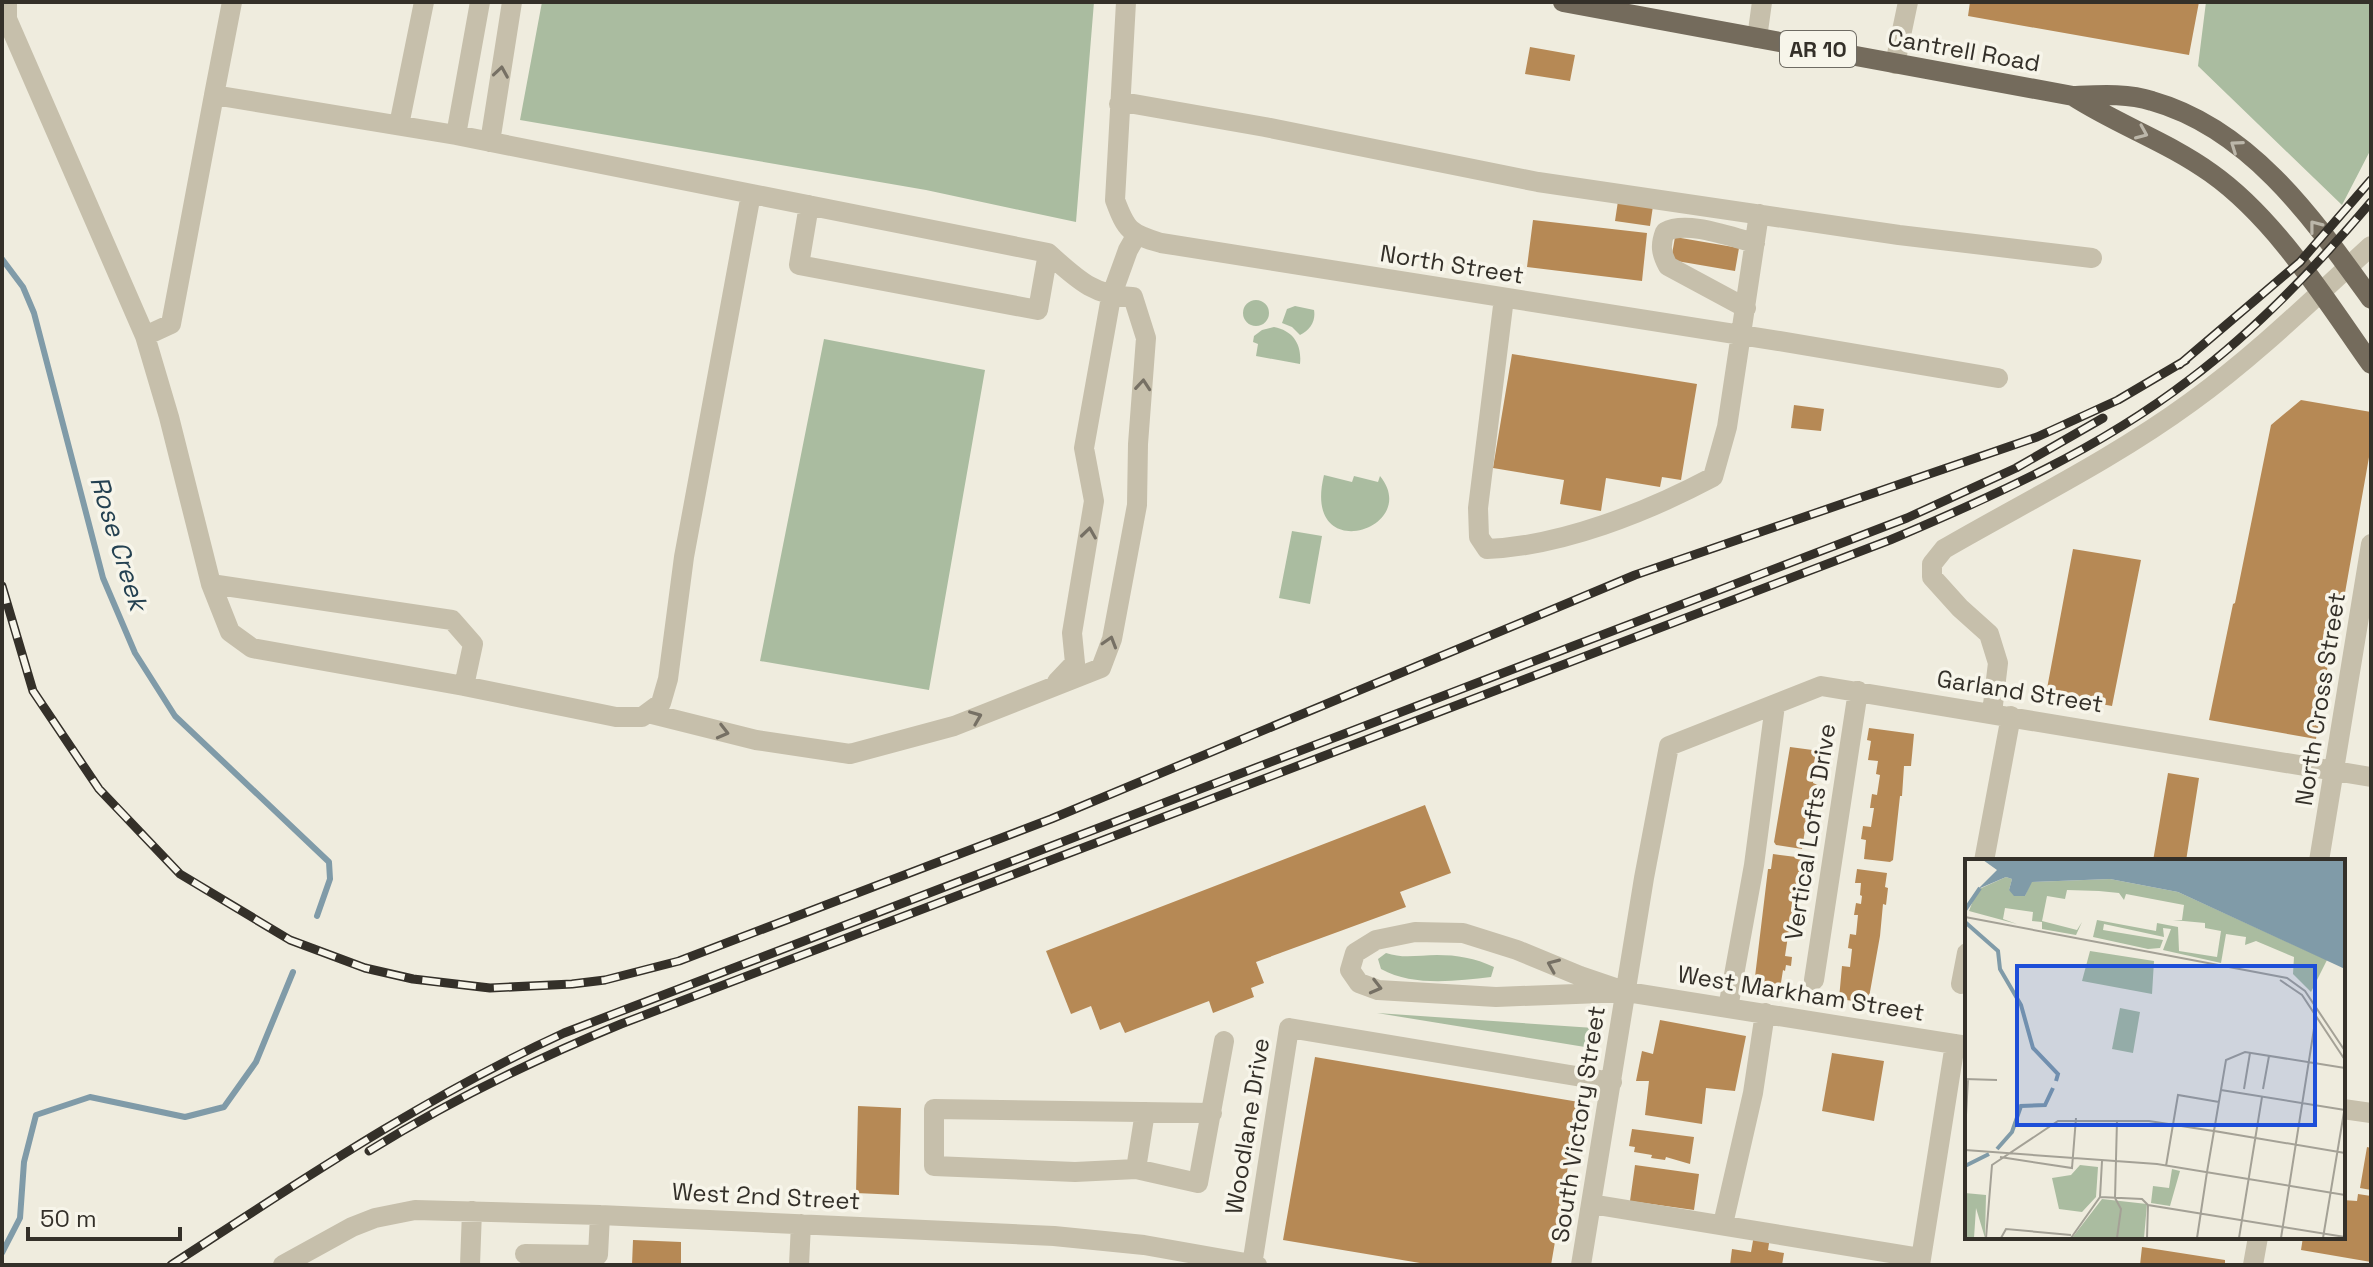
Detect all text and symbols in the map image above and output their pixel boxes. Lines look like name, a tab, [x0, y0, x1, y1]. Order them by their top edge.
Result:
street label: Cantrell Road	[1885, 21, 2043, 79]
road number: AR 10	[1780, 31, 1856, 67]
one-way arrow	[492, 65, 509, 79]
one-way arrow	[2133, 124, 2148, 140]
one-way arrow	[2230, 141, 2244, 156]
one-way arrow	[2311, 220, 2325, 235]
street label: North Street	[1378, 237, 1526, 291]
one-way arrow	[1134, 378, 1151, 391]
water label: Rose Creek	[82, 472, 156, 617]
one-way arrow	[1080, 526, 1097, 540]
street label: North Cross Street	[2288, 590, 2352, 808]
one-way arrow	[1101, 636, 1117, 649]
street label: Garland Street	[1935, 663, 2105, 719]
one-way arrow	[968, 711, 982, 727]
street label: Vertical Lofts Drive	[1778, 721, 1842, 943]
one-way arrow	[716, 723, 730, 740]
inset map	[1965, 859, 2345, 1239]
street label: West Markham Street	[1675, 958, 1927, 1028]
one-way arrow	[1547, 959, 1561, 975]
one-way arrow	[1369, 978, 1383, 995]
street label: South Victory Street	[1544, 1003, 1612, 1245]
street label: Woodlane Drive	[1218, 1036, 1276, 1216]
street label: West 2nd Street	[671, 1176, 861, 1216]
scale bar	[28, 1191, 180, 1241]
text: 50 m	[40, 1203, 97, 1234]

